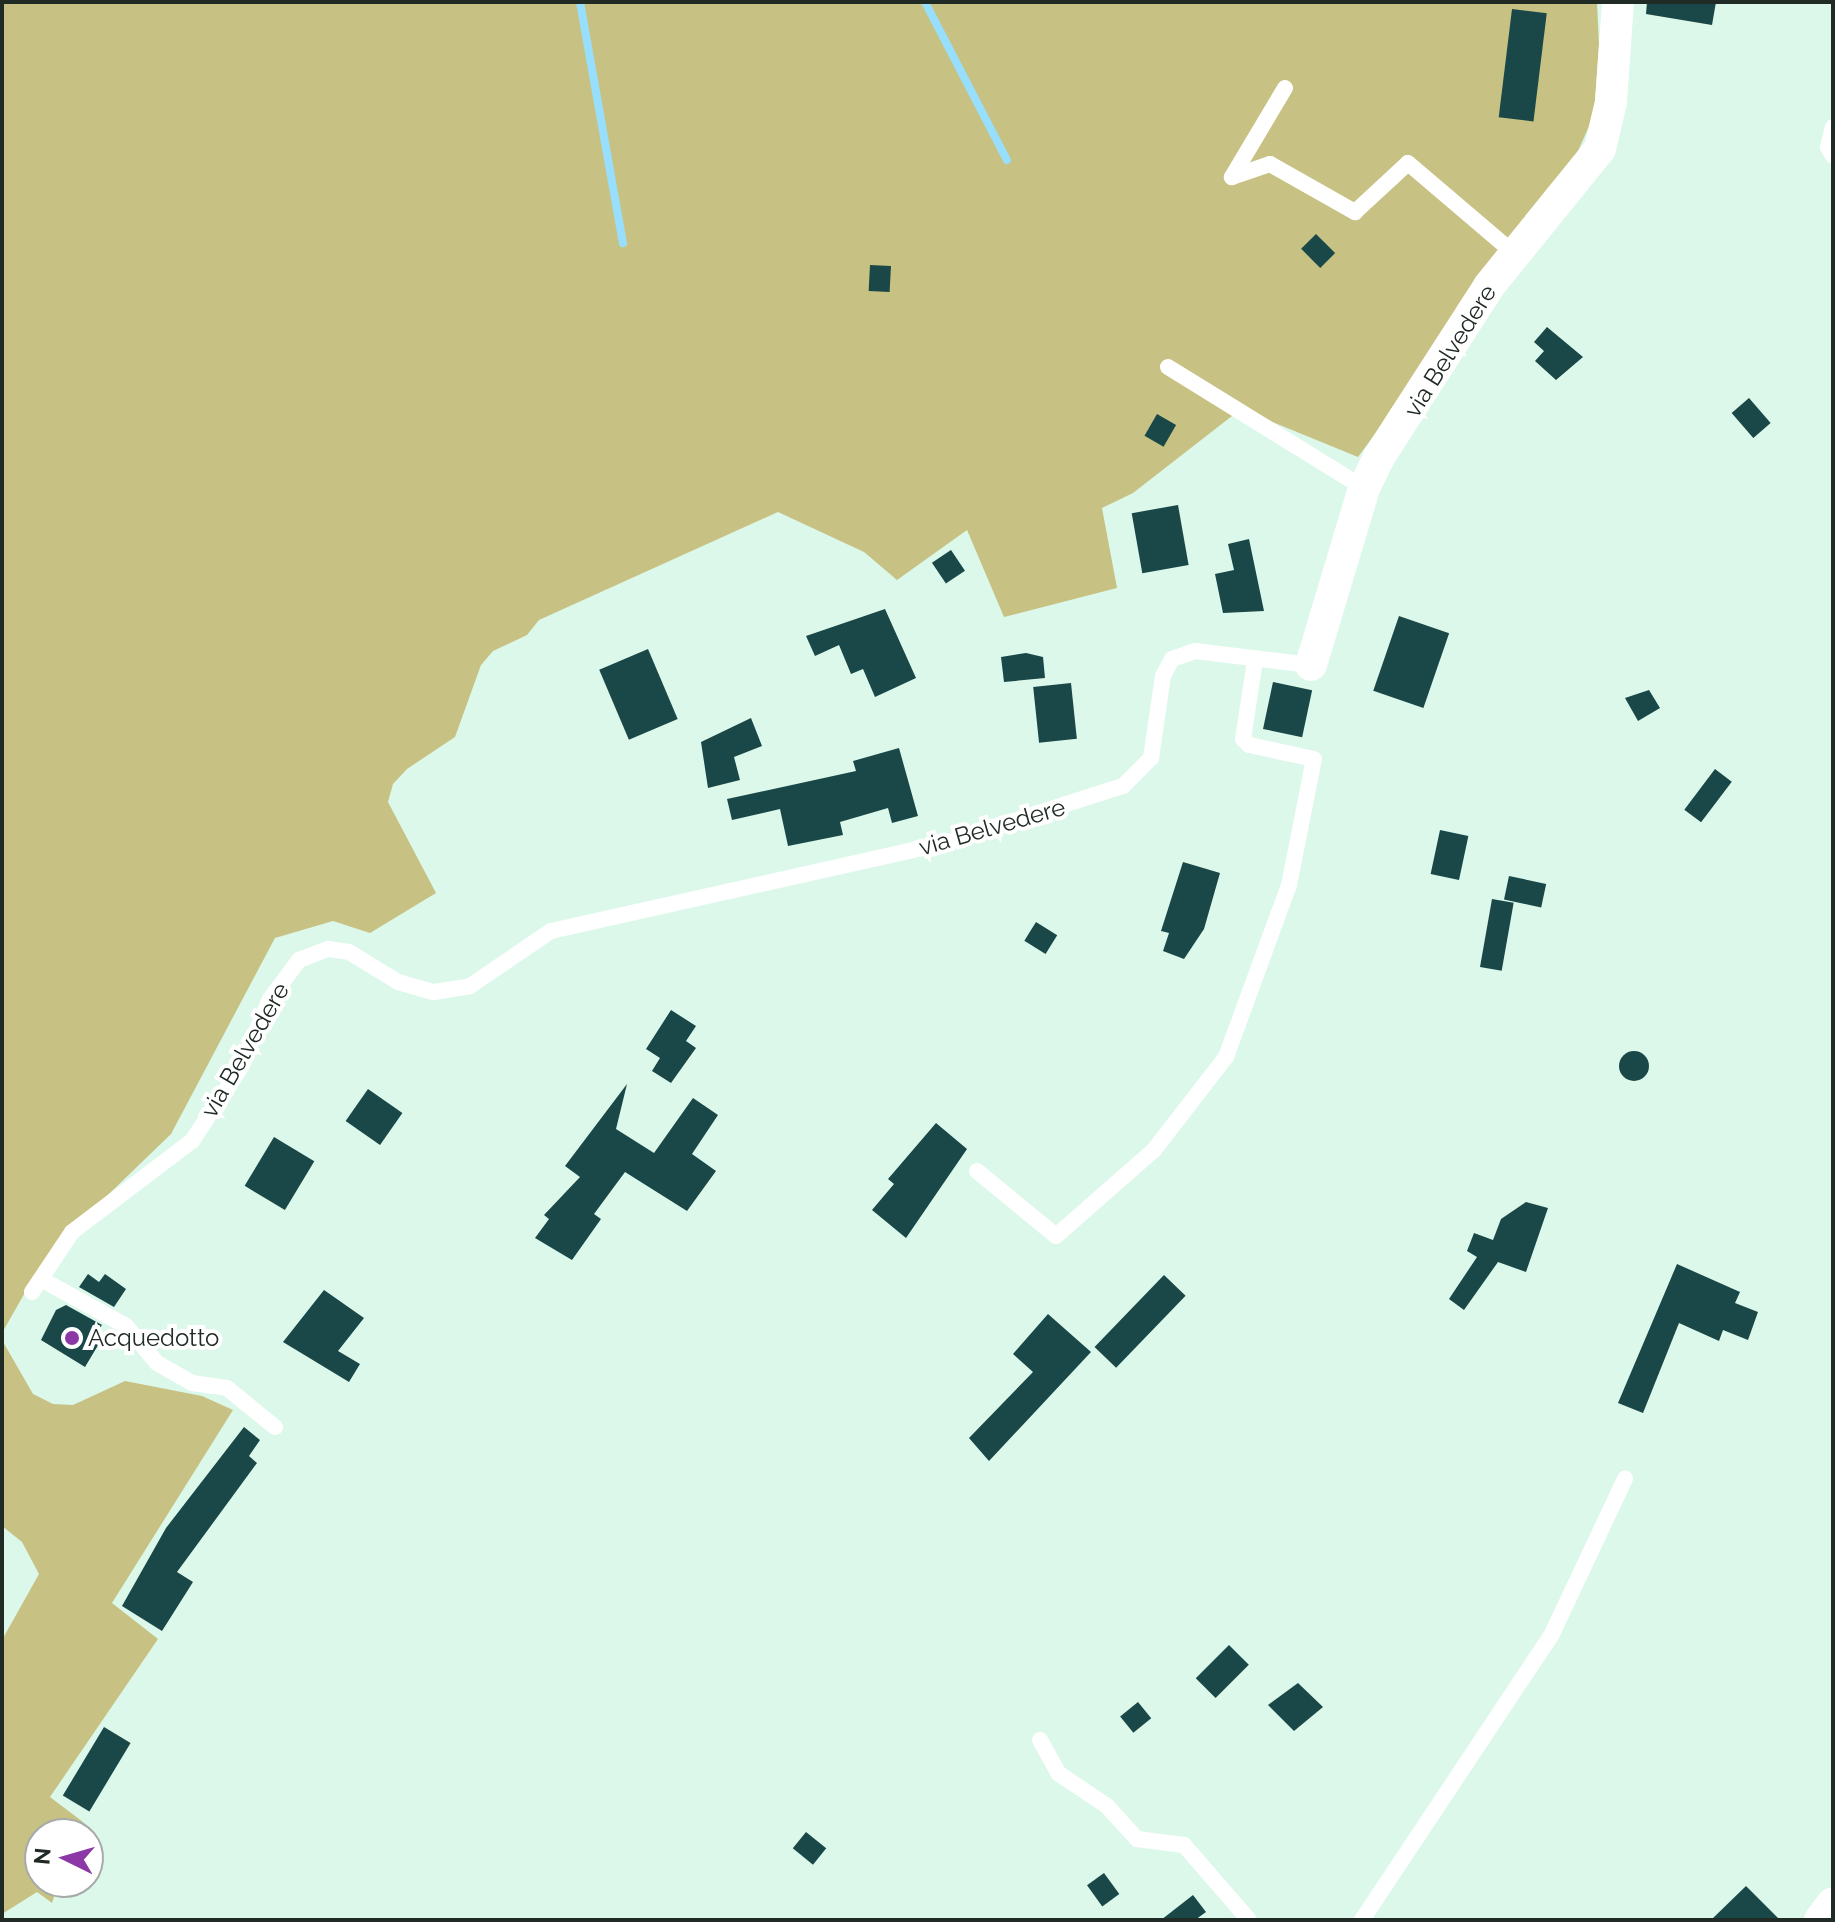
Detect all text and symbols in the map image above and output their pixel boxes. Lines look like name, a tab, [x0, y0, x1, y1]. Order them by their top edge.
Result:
street label: via Belvedere	[1398, 279, 1502, 423]
street label: via Belvedere	[915, 792, 1069, 862]
street label: via Belvedere	[195, 977, 295, 1123]
place label: Acquedotto	[88, 1324, 219, 1352]
marker: Acquedotto	[63, 1329, 81, 1347]
north arrow	[24, 1818, 104, 1898]
text: N	[28, 1847, 56, 1866]

